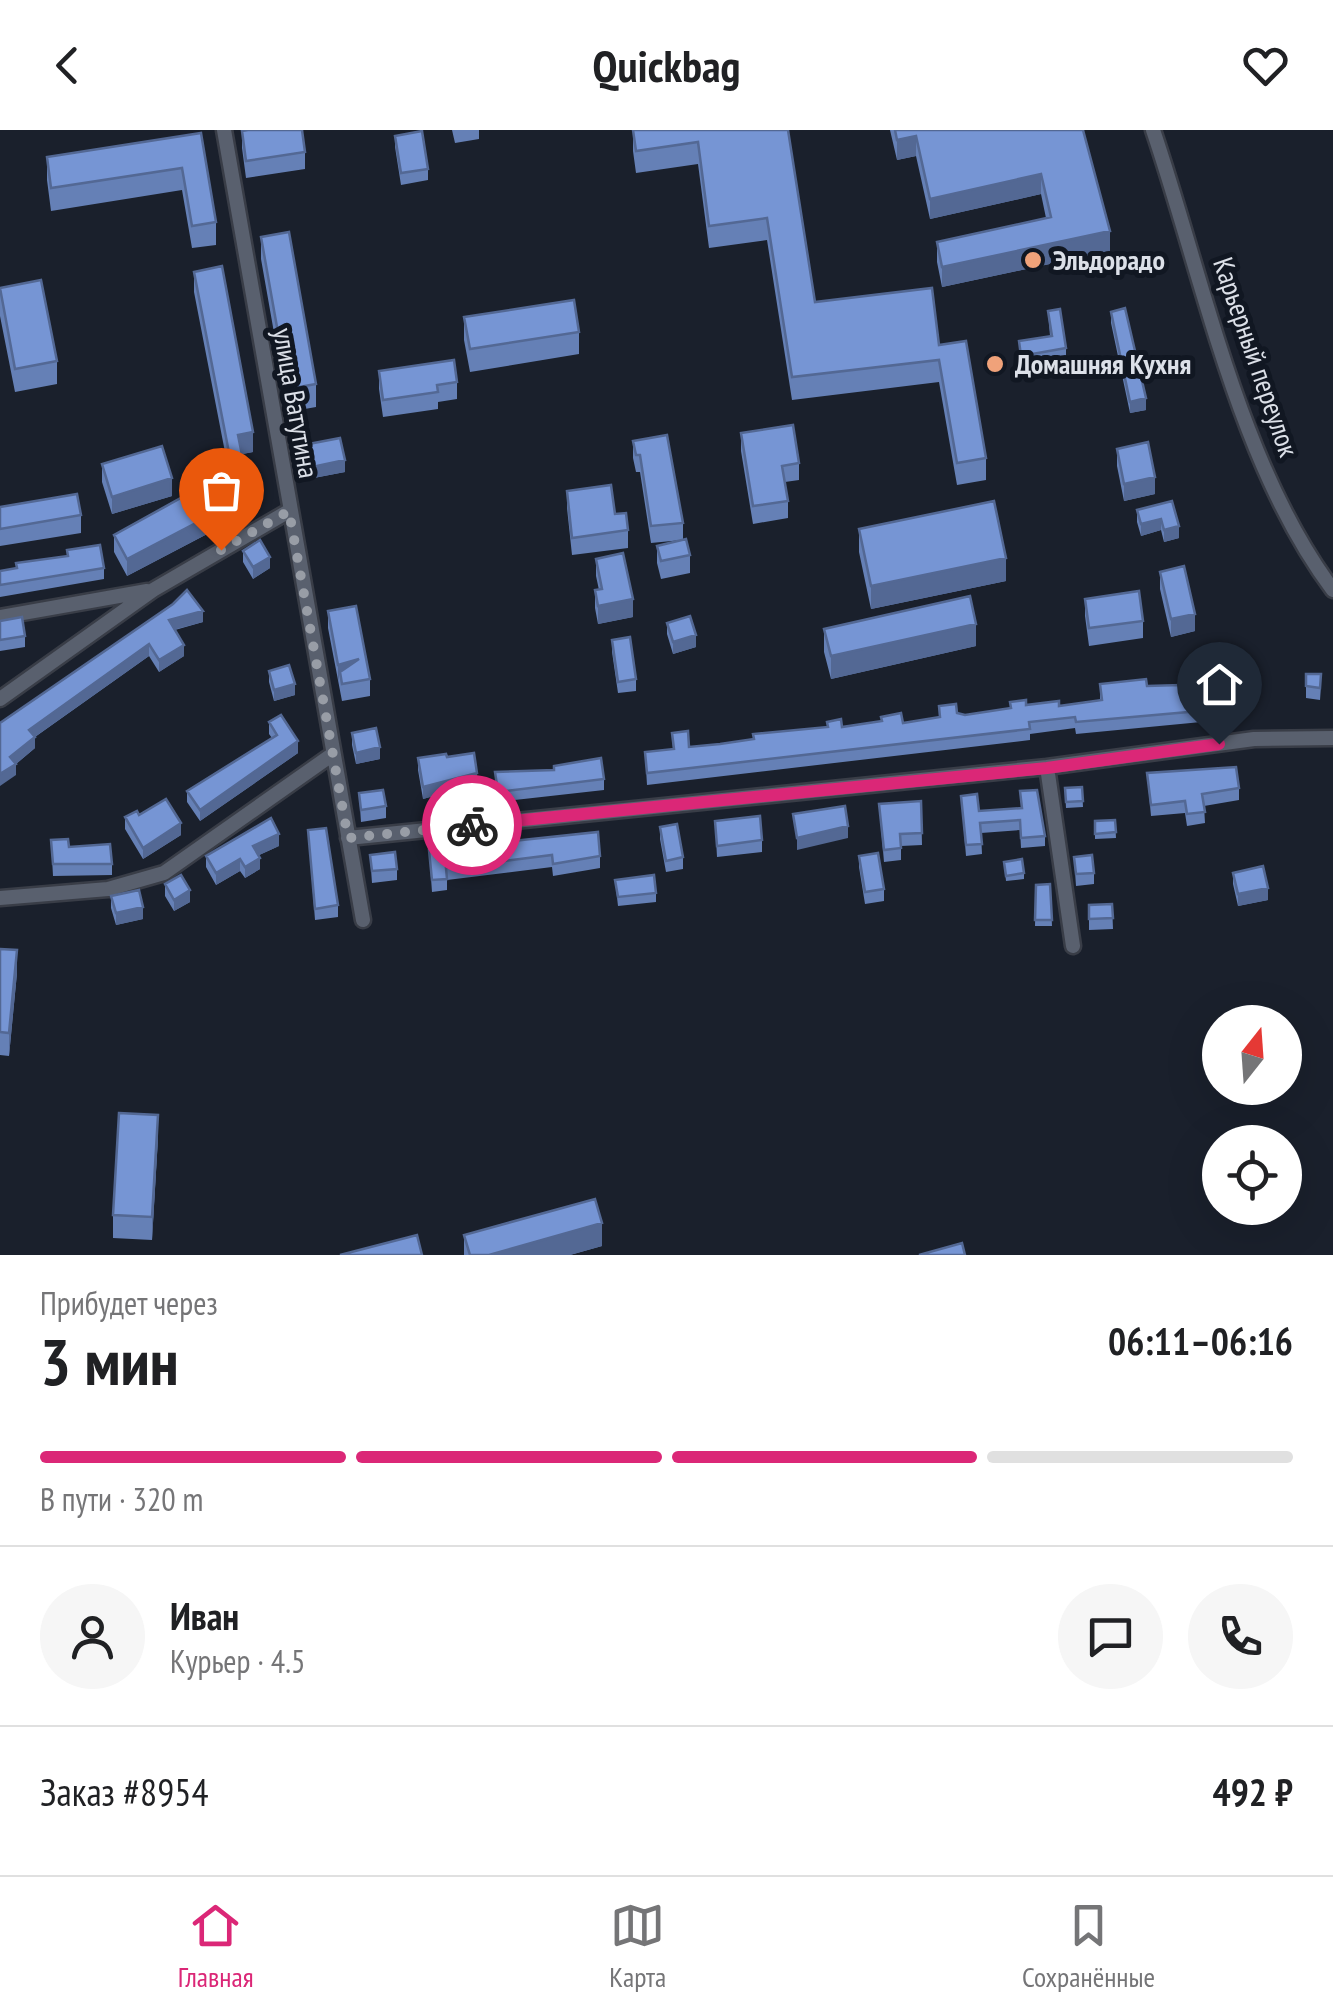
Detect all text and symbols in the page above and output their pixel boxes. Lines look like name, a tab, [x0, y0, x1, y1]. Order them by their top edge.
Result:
text: Quickbag	[593, 36, 740, 94]
icon: back	[40, 38, 95, 93]
icon: heart	[1238, 38, 1293, 93]
place label: Эльдорадо	[1053, 241, 1165, 278]
marker: Эльдорадо	[1022, 249, 1044, 271]
street label: Карьерный переулок	[1205, 252, 1308, 461]
street label: улица Ватутина	[265, 325, 328, 481]
place label: Домашняя Кухня	[1015, 345, 1191, 382]
marker: Домашняя Кухня	[984, 353, 1006, 375]
pin	[179, 448, 264, 551]
icon: bag	[194, 463, 249, 518]
pin	[1177, 642, 1262, 745]
icon: home	[1192, 657, 1247, 712]
courier	[422, 775, 522, 875]
icon: bike	[445, 798, 500, 853]
north arrow	[1202, 1005, 1302, 1105]
map controls	[1202, 1005, 1302, 1225]
button: locate	[1202, 1125, 1302, 1225]
text: Прибудет через	[40, 1282, 218, 1324]
text: 06:11–06:16	[1108, 1316, 1293, 1365]
text: 3 мин	[40, 1319, 179, 1403]
text: В пути · 320 m	[40, 1478, 203, 1520]
button: person	[40, 1584, 145, 1689]
button: chat	[1058, 1584, 1163, 1689]
button: phone	[1188, 1584, 1293, 1689]
text: Иван	[170, 1591, 239, 1640]
text: Курьер · 4.5	[170, 1640, 305, 1682]
text: Заказ #8954	[40, 1767, 209, 1816]
text: 492 ₽	[1213, 1767, 1293, 1816]
tab: Главная	[178, 1898, 254, 1995]
tab: Карта	[609, 1898, 666, 1995]
tab: Сохранённые	[1022, 1898, 1155, 1995]

